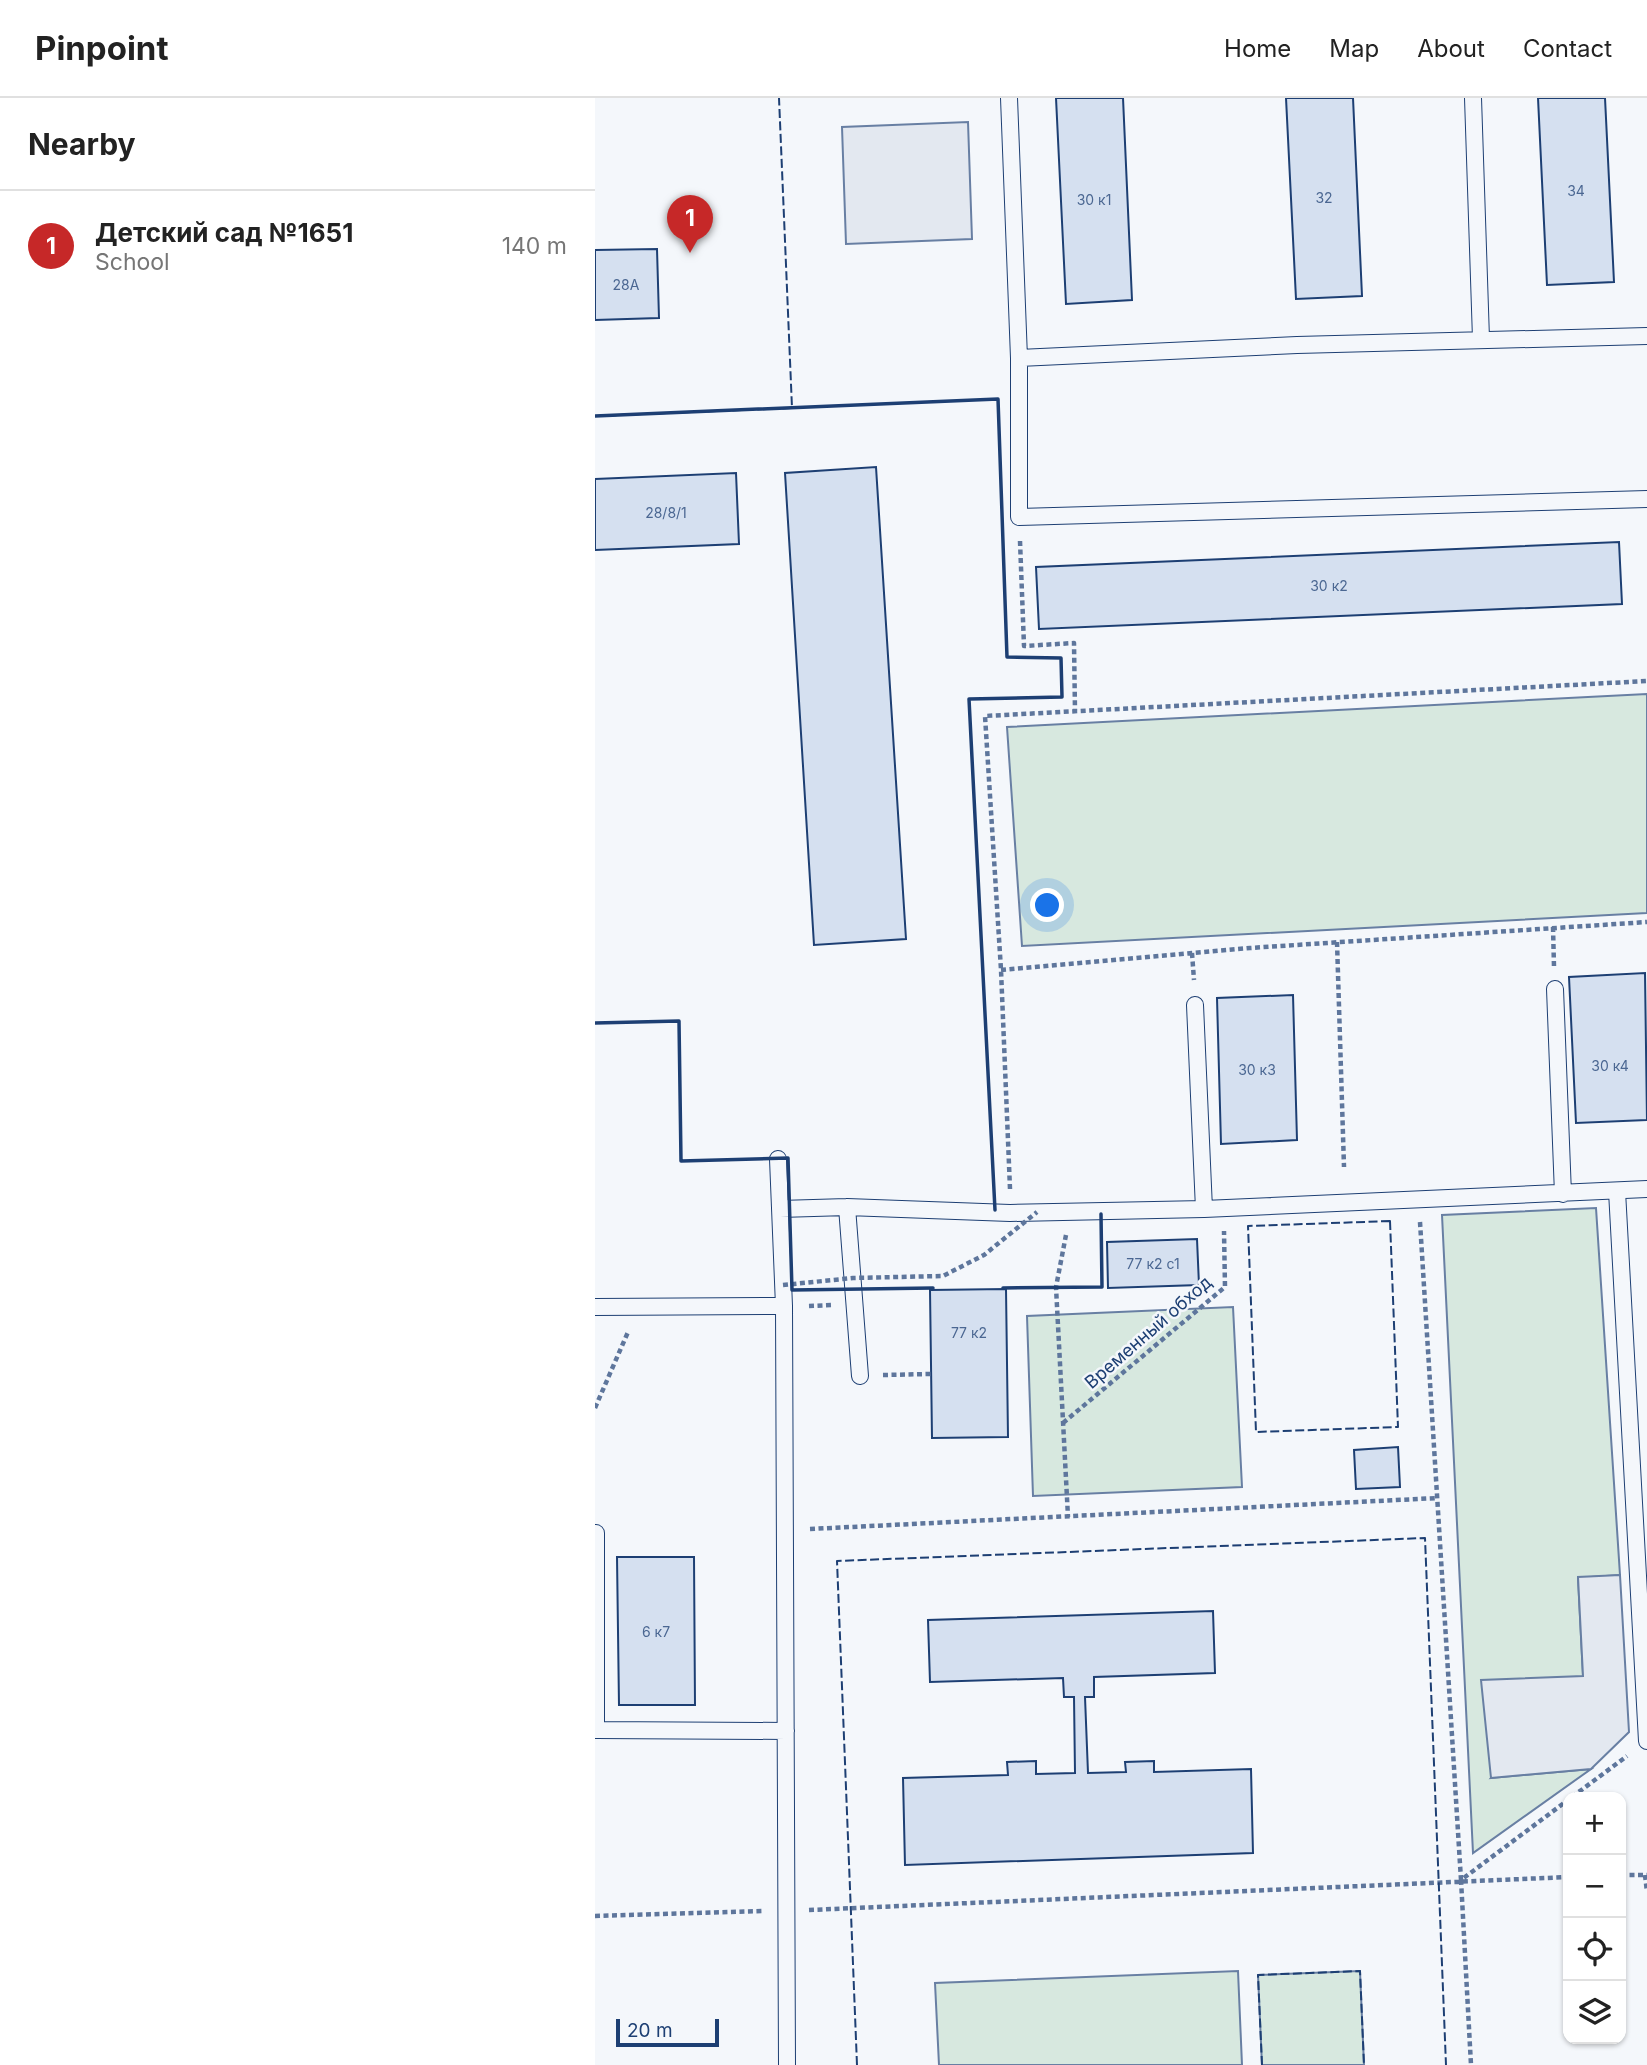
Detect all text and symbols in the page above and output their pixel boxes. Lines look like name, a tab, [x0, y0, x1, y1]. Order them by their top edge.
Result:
text: Pinpoint	[35, 28, 168, 68]
text: Home	[1224, 34, 1291, 63]
text: Map	[1329, 34, 1379, 63]
text: About	[1417, 34, 1485, 63]
text: Contact	[1523, 34, 1612, 63]
text: Nearby	[28, 126, 136, 162]
house number: 34	[1567, 182, 1585, 199]
house number: 32	[1315, 189, 1333, 206]
house number: 30 к1	[1077, 191, 1111, 208]
pin: 1	[667, 195, 713, 253]
text: Детский сад №1651	[95, 217, 353, 248]
text: 1	[46, 232, 56, 260]
text: 140 m	[502, 232, 567, 260]
text: School	[95, 248, 170, 276]
house number: 28А	[613, 276, 640, 293]
house number: 28/8/1	[645, 504, 687, 521]
house number: 30 к2	[1310, 577, 1348, 594]
your location	[1030, 888, 1064, 922]
house number: 30 к4	[1591, 1057, 1629, 1074]
house number: 30 к3	[1238, 1061, 1276, 1078]
house number: 77 к2 с1	[1126, 1255, 1180, 1272]
street label: Временный обход	[1080, 1271, 1216, 1393]
house number: 77 к2	[951, 1324, 987, 1341]
house number: 6 к7	[642, 1623, 670, 1640]
map controls	[1563, 1792, 1626, 2044]
button: +	[1563, 1792, 1626, 1855]
button: −	[1563, 1855, 1626, 1918]
button: locate	[1563, 1918, 1626, 1981]
button: layers	[1563, 1981, 1626, 2044]
scale bar	[616, 2016, 719, 2048]
text: 20 m	[627, 2019, 673, 2042]

